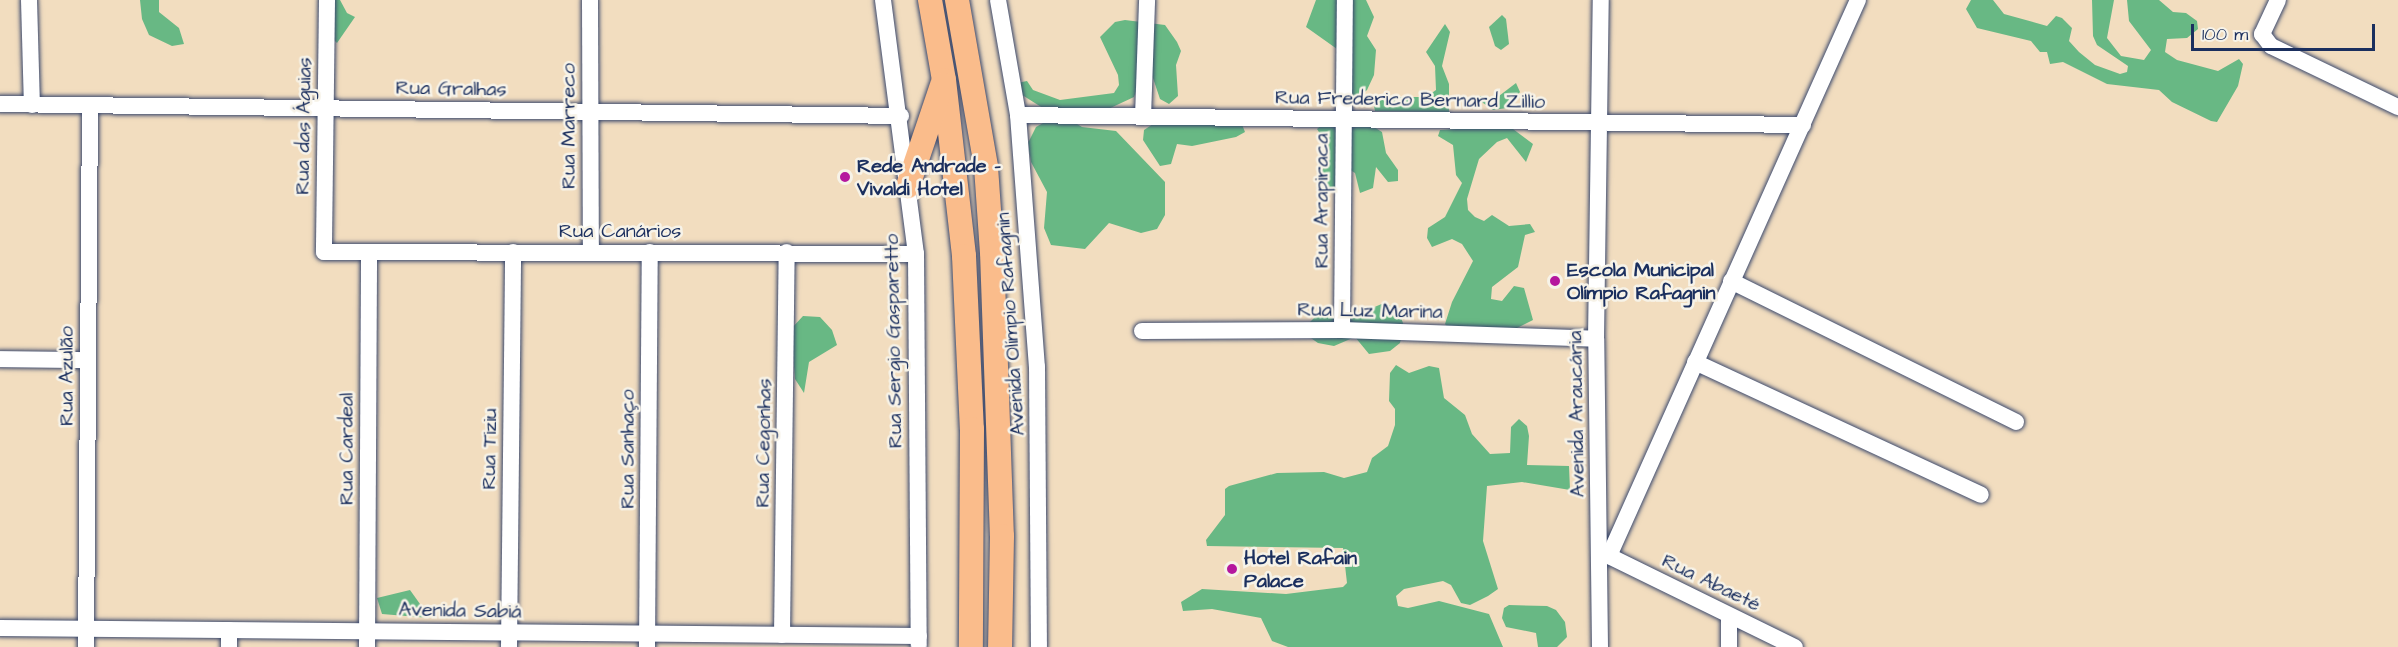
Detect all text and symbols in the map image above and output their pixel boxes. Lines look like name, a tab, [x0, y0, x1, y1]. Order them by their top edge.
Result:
scale bar	[2194, 12, 2378, 50]
text: 100 m	[2202, 22, 2248, 47]
street label: Rua das Águias	[291, 57, 317, 195]
street label: Rua Marreco	[557, 63, 581, 189]
street label: Rua Gralhas	[395, 76, 507, 102]
street label: Rua Frederico Bernard Zillio	[1275, 86, 1545, 114]
street label: Rua Arapiraca	[1310, 134, 1334, 268]
place label: Rede Andrade - Vivaldi Hotel	[857, 154, 1001, 201]
marker: Rede Andrade - Vivaldi Hotel	[838, 170, 852, 184]
street label: Avenida Olímpio Rafagnin	[991, 212, 1031, 436]
street label: Rua Canários	[559, 219, 681, 243]
street label: Rua Sergio Gasparetto	[880, 234, 908, 448]
place label: Escola Municipal Olímpio Rafagnin	[1567, 258, 1715, 305]
marker: Escola Municipal Olímpio Rafagnin	[1548, 274, 1562, 288]
street label: Rua Luz Marina	[1297, 298, 1443, 324]
street label: Rua Azulão	[55, 326, 79, 426]
street label: Avenida Araucária	[1564, 330, 1590, 498]
street label: Rua Cegonhas	[751, 378, 777, 508]
street label: Rua Sanhaço	[616, 389, 640, 509]
street label: Rua Cardeal	[335, 393, 359, 505]
street label: Rua Tiziu	[477, 408, 503, 490]
place label: Hotel Rafain Palace	[1244, 546, 1357, 593]
street label: Rua Abaeté	[1658, 549, 1764, 617]
marker: Hotel Rafain Palace	[1225, 562, 1239, 576]
street label: Avenida Sabiá	[398, 598, 522, 624]

